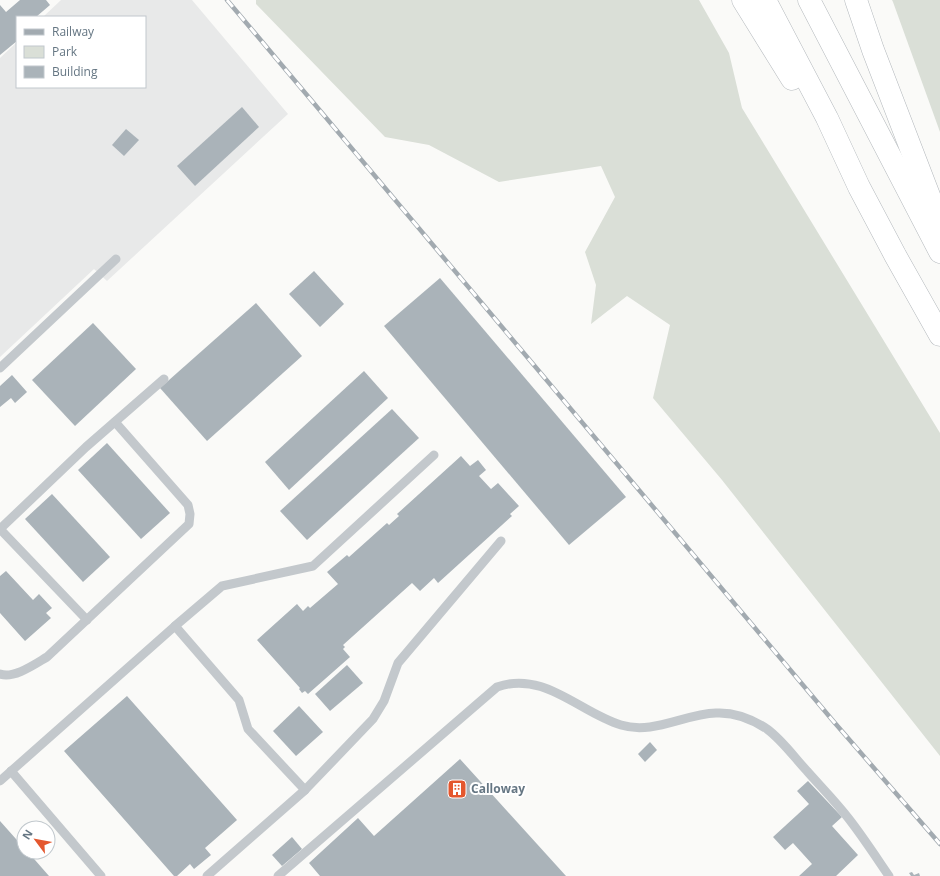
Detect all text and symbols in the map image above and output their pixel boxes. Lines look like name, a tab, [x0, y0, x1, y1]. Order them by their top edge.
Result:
legend	[16, 16, 146, 88]
text: Railway	[52, 23, 95, 40]
text: Park	[52, 43, 78, 60]
text: Building	[52, 63, 98, 80]
building icon: Calloway	[446, 778, 468, 800]
place label: Calloway	[471, 780, 525, 797]
north arrow	[16, 820, 56, 860]
text: N	[18, 827, 36, 842]

